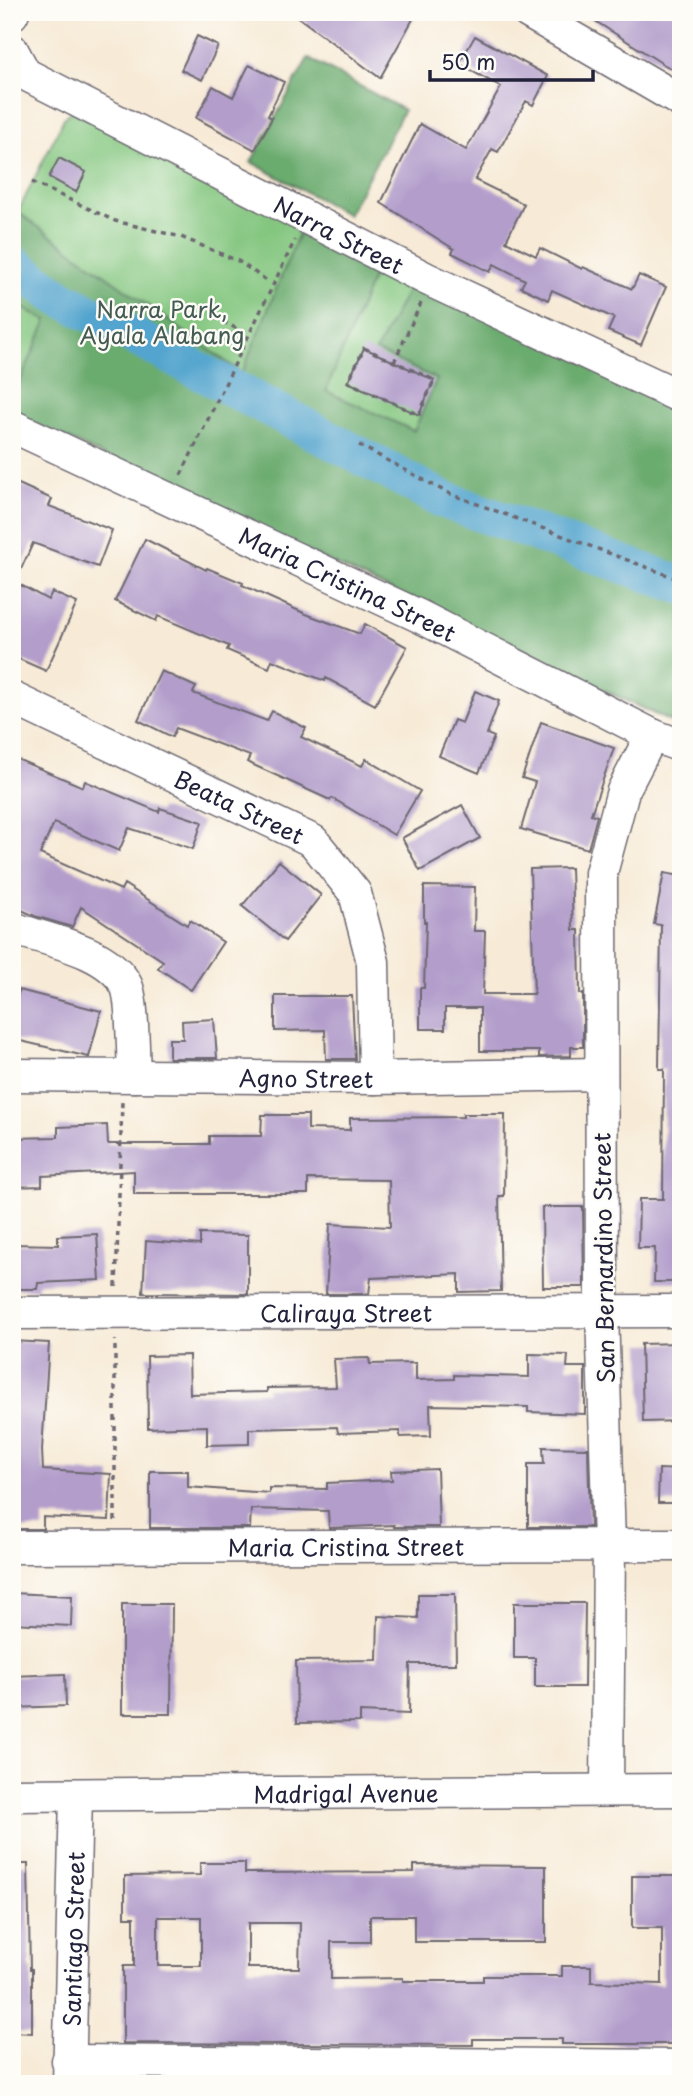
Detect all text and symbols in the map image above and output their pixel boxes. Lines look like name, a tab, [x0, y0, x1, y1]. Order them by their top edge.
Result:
scale bar	[430, 38, 593, 82]
text: 50 m	[441, 45, 495, 77]
street label: Narra Street	[268, 186, 410, 282]
park label: Narra Park, Ayala Alabang	[79, 291, 245, 352]
street label: Maria Cristina Street	[234, 517, 463, 650]
street label: Beata Street	[169, 760, 310, 852]
street label: Agno Street	[239, 1059, 373, 1095]
street label: San Bernardino Street	[583, 1132, 623, 1384]
street label: Caliraya Street	[260, 1294, 432, 1330]
street label: Maria Cristina Street	[228, 1528, 464, 1564]
street label: Madrigal Avenue	[253, 1774, 439, 1811]
street label: Santiago Street	[53, 1851, 92, 2027]

